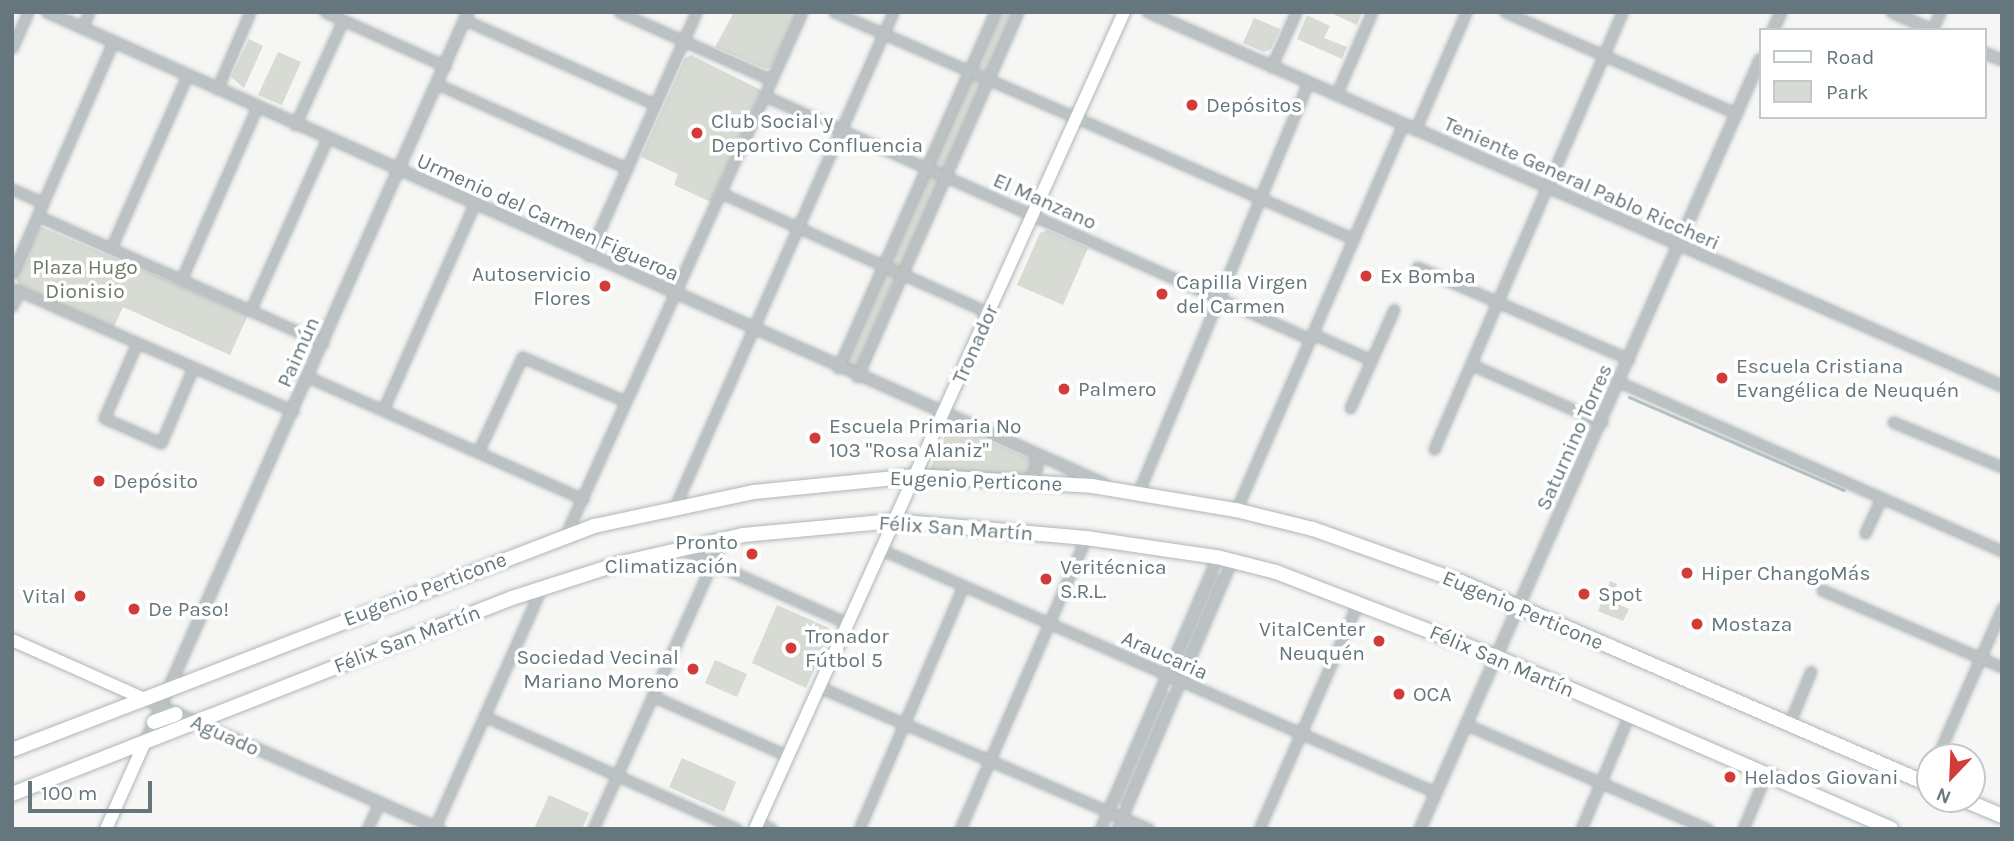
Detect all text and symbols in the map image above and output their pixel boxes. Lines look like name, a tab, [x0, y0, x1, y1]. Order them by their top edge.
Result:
legend	[1758, 28, 1986, 119]
text: Road	[1826, 45, 1874, 69]
text: Park	[1826, 80, 1869, 104]
place label: Depósitos	[1206, 92, 1302, 118]
marker: Depósitos	[1184, 97, 1200, 113]
place label: Club Social y Deportivo Confluencia	[711, 108, 923, 158]
street label: Teniente General Pablo Riccheri	[1440, 111, 1724, 255]
marker: Club Social y Deportivo Confluencia	[689, 125, 705, 141]
street label: Urmenio del Carmen Figueroa	[413, 148, 683, 286]
street label: El Manzano	[989, 167, 1101, 235]
park label: Plaza Hugo Dionisio	[32, 254, 138, 304]
place label: Autoservicio Flores	[472, 261, 591, 311]
place label: Ex Bomba	[1380, 263, 1476, 289]
marker: Ex Bomba	[1358, 268, 1374, 284]
place label: Capilla Virgen del Carmen	[1176, 269, 1308, 319]
marker: Autoservicio Flores	[597, 278, 613, 294]
marker: Capilla Virgen del Carmen	[1154, 286, 1170, 302]
street label: Tronador	[946, 301, 1004, 387]
street label: Paimún	[271, 313, 325, 391]
place label: Escuela Cristiana Evangélica de Neuquén	[1736, 353, 1959, 403]
street label: Saturnino Torres	[1530, 360, 1618, 514]
marker: Escuela Cristiana Evangélica de Neuquén	[1714, 370, 1730, 386]
place label: Palmero	[1078, 376, 1157, 402]
marker: Palmero	[1056, 381, 1072, 397]
place label: Escuela Primaria Nº 103 "Rosa Alaniz"	[829, 413, 1022, 463]
marker: Escuela Primaria Nº 103 "Rosa Alaniz"	[807, 430, 823, 446]
street label: Eugenio Perticone	[889, 465, 1063, 497]
place label: Depósito	[113, 468, 198, 494]
marker: Depósito	[91, 473, 107, 489]
street label: Félix San Martín	[878, 510, 1034, 546]
place label: Pronto Climatización	[605, 529, 738, 579]
street label: Eugenio Perticone	[340, 546, 510, 632]
marker: Pronto Climatización	[744, 546, 760, 562]
place label: Veritécnica S.R.L.	[1060, 554, 1167, 604]
place label: Hiper ChangoMás	[1701, 560, 1870, 586]
street label: Eugenio Perticone	[1439, 565, 1607, 655]
marker: Hiper ChangoMás	[1679, 565, 1695, 581]
marker: Veritécnica S.R.L.	[1038, 571, 1054, 587]
place label: Spot	[1598, 581, 1642, 607]
place label: Vital	[23, 583, 66, 609]
marker: Spot	[1576, 586, 1592, 602]
marker: Vital	[72, 588, 88, 604]
place label: De Paso!	[148, 596, 229, 622]
street label: Félix San Martín	[330, 600, 484, 678]
marker: De Paso!	[126, 601, 142, 617]
place label: Mostaza	[1711, 611, 1792, 637]
place label: VitalCenter Neuquén	[1259, 616, 1365, 666]
marker: Mostaza	[1689, 616, 1705, 632]
street label: Félix San Martín	[1426, 619, 1578, 703]
place label: Tronador Fútbol 5	[805, 623, 889, 673]
street label: Araucaria	[1118, 625, 1212, 685]
marker: VitalCenter Neuquén	[1371, 633, 1387, 649]
marker: Tronador Fútbol 5	[783, 640, 799, 656]
place label: Sociedad Vecinal Mariano Moreno	[516, 644, 679, 694]
marker: Sociedad Vecinal Mariano Moreno	[685, 661, 701, 677]
place label: OCA	[1413, 681, 1451, 707]
marker: OCA	[1391, 686, 1407, 702]
street label: Aguado	[187, 709, 263, 761]
north arrow	[1916, 743, 1986, 813]
place label: Helados Giovani	[1744, 764, 1899, 790]
scale bar	[32, 768, 156, 812]
marker: Helados Giovani	[1722, 769, 1738, 785]
text: 100 m	[41, 781, 98, 805]
text: N	[1933, 783, 1954, 808]

